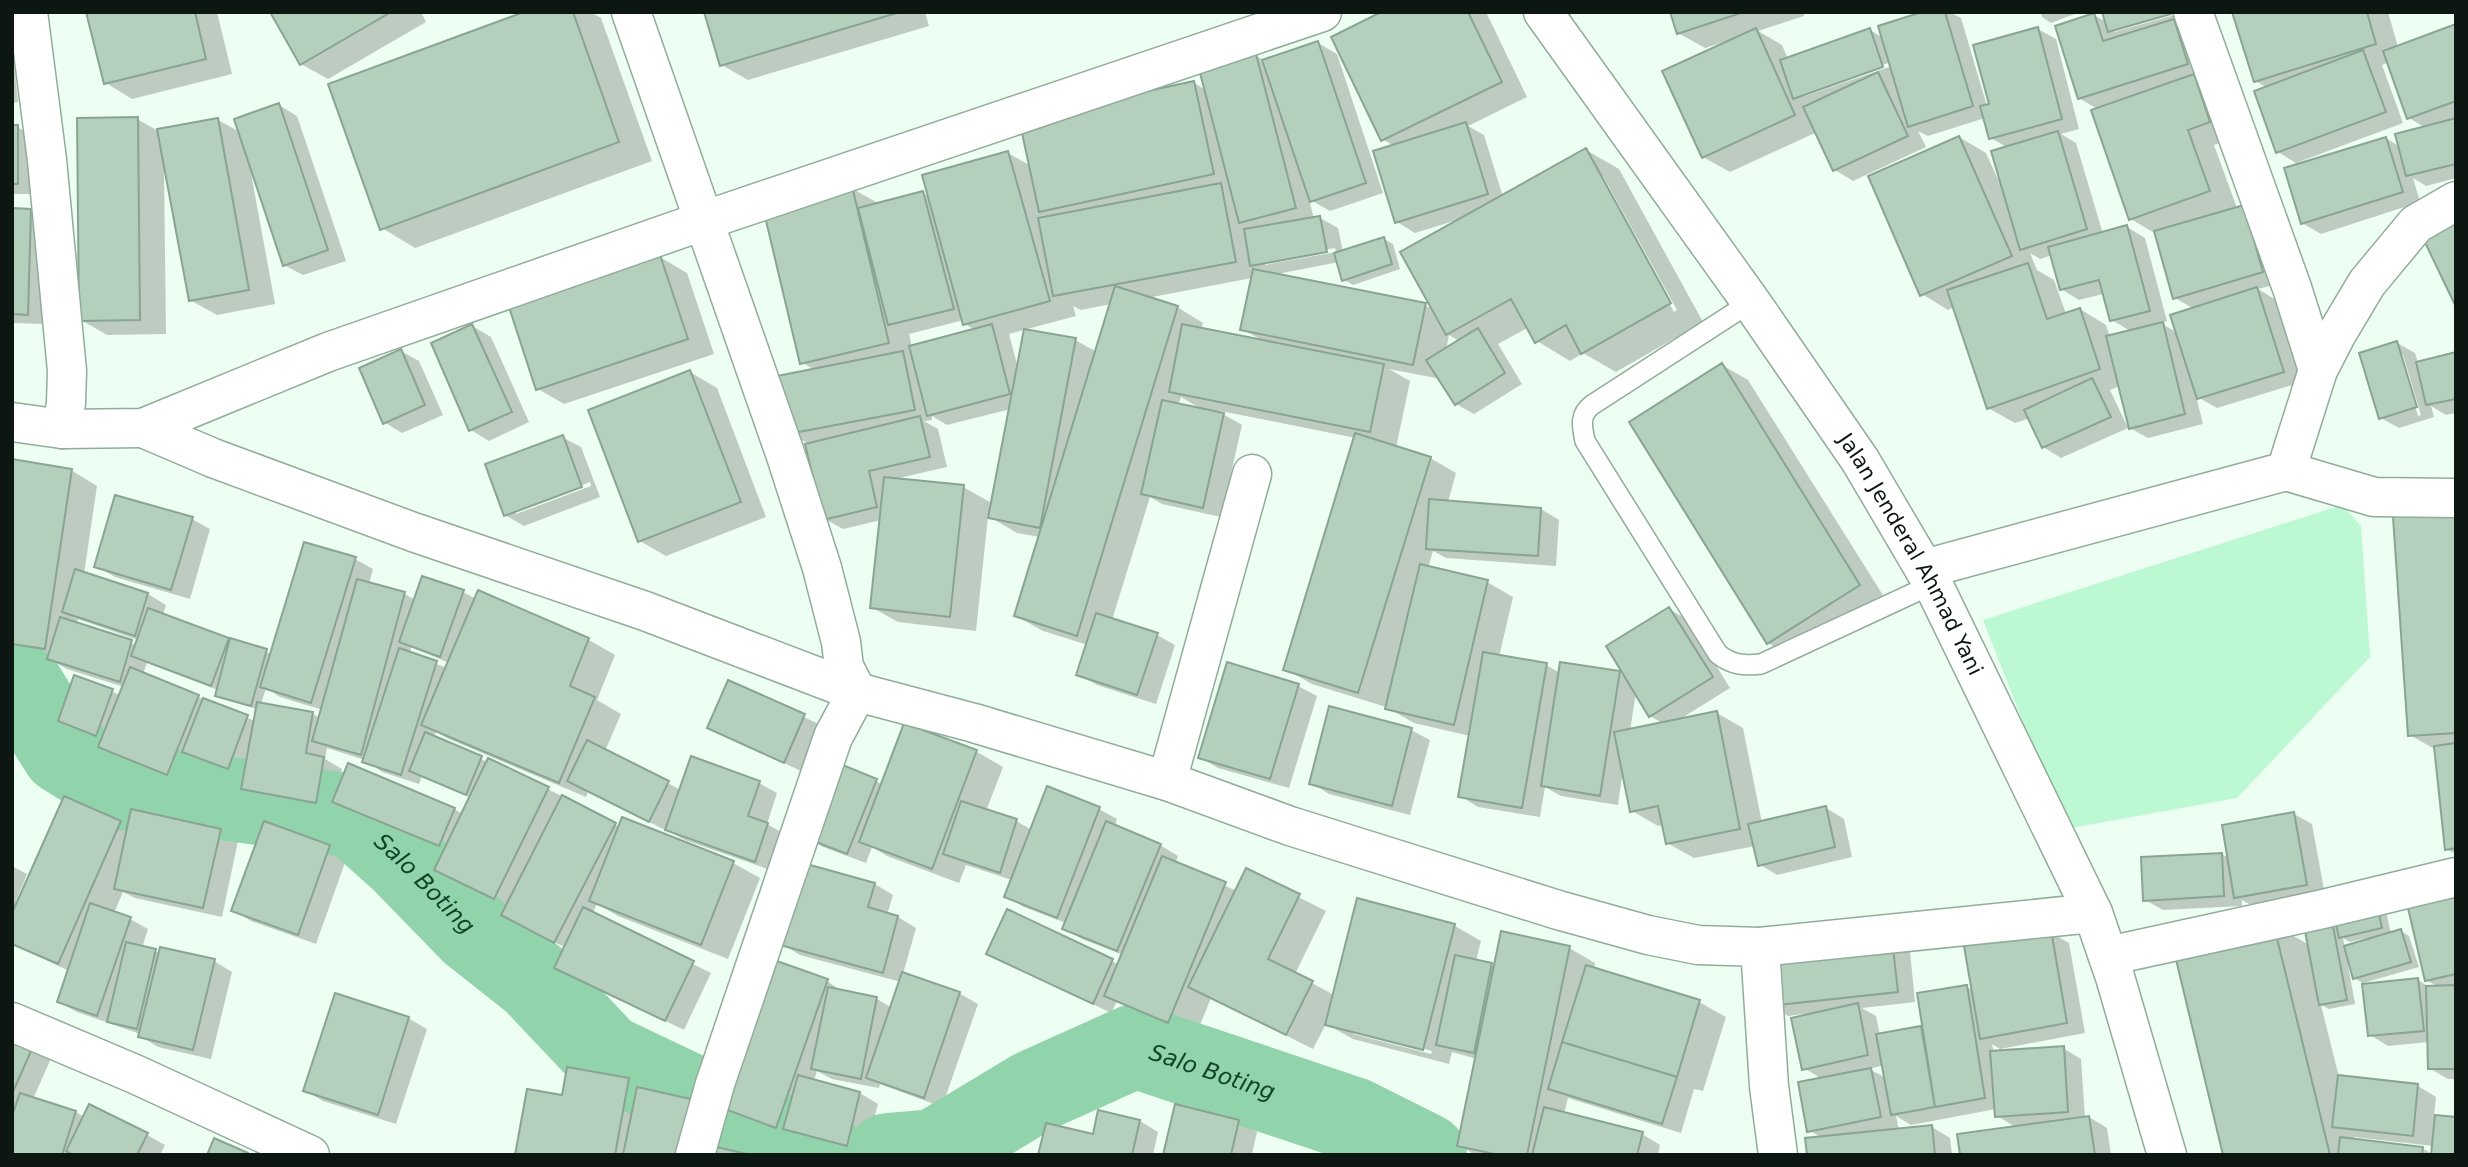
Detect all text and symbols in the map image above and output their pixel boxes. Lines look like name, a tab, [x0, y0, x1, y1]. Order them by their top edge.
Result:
street label: Jalan Jenderal Ahmad Yani	[1832, 427, 1988, 679]
water label: Salo Boting	[369, 828, 480, 939]
water label: Salo Boting	[1146, 1039, 1279, 1105]

